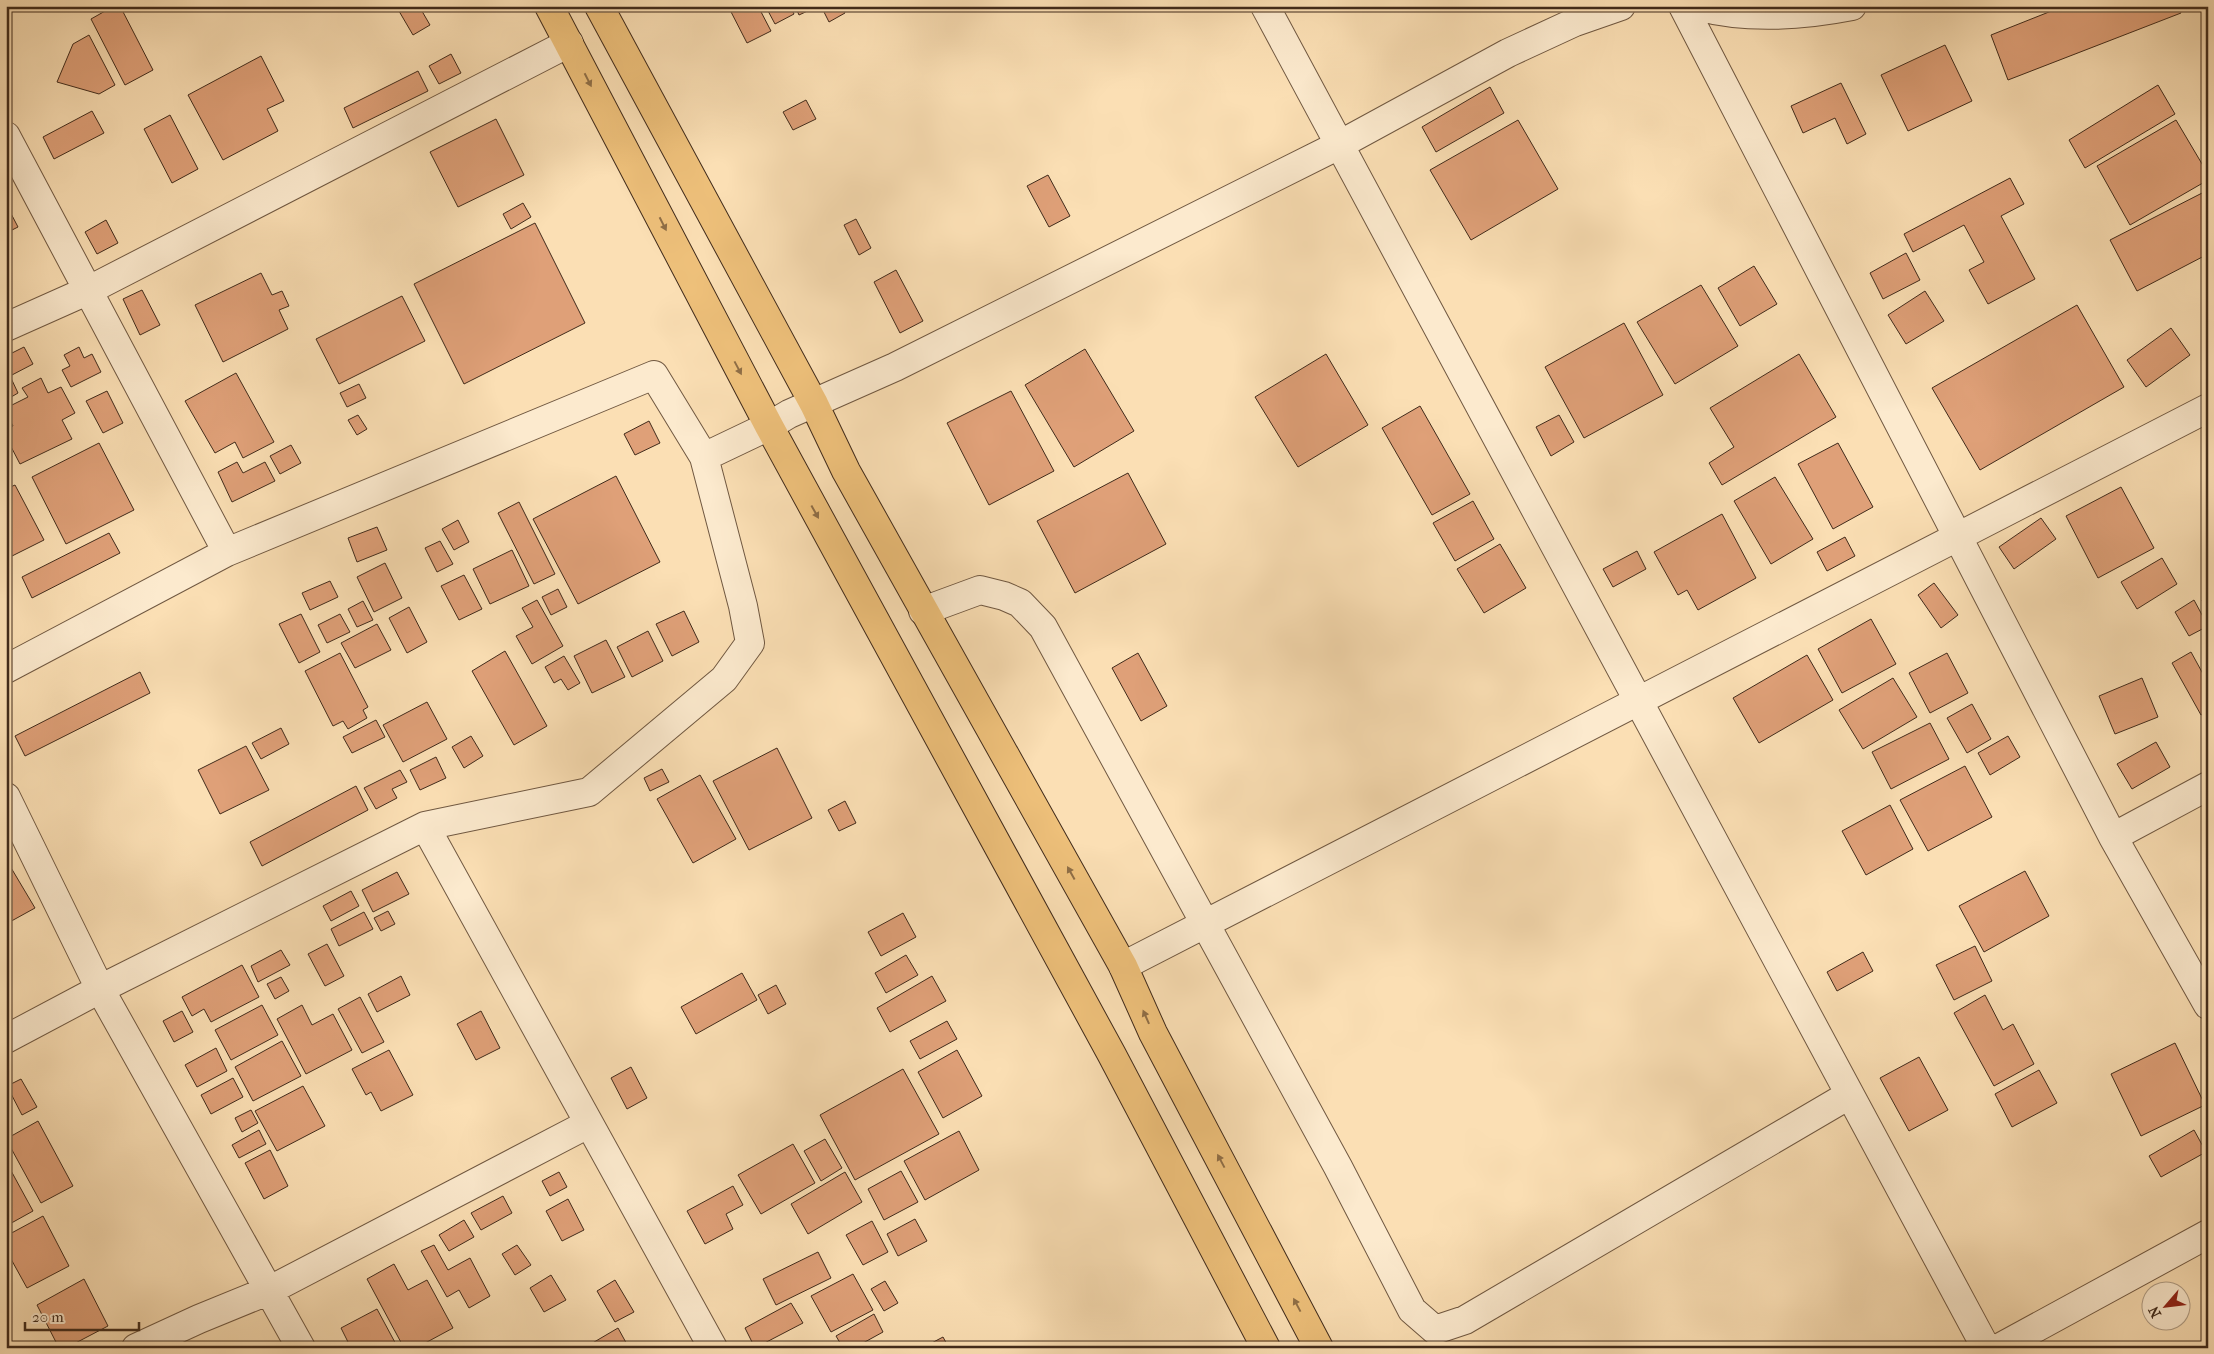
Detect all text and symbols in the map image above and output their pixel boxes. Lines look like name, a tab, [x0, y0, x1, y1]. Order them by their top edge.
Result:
one-way arrow	[584, 73, 592, 87]
one-way arrow	[659, 217, 667, 232]
one-way arrow	[734, 361, 742, 376]
one-way arrow	[811, 504, 819, 519]
one-way arrow	[1067, 865, 1075, 880]
one-way arrow	[1142, 1010, 1150, 1024]
one-way arrow	[1217, 1154, 1225, 1168]
north arrow	[2142, 1282, 2192, 1332]
one-way arrow	[1292, 1298, 1301, 1311]
scale bar	[25, 1299, 139, 1331]
text: N	[2145, 1303, 2165, 1321]
text: 20 m	[32, 1308, 64, 1326]

